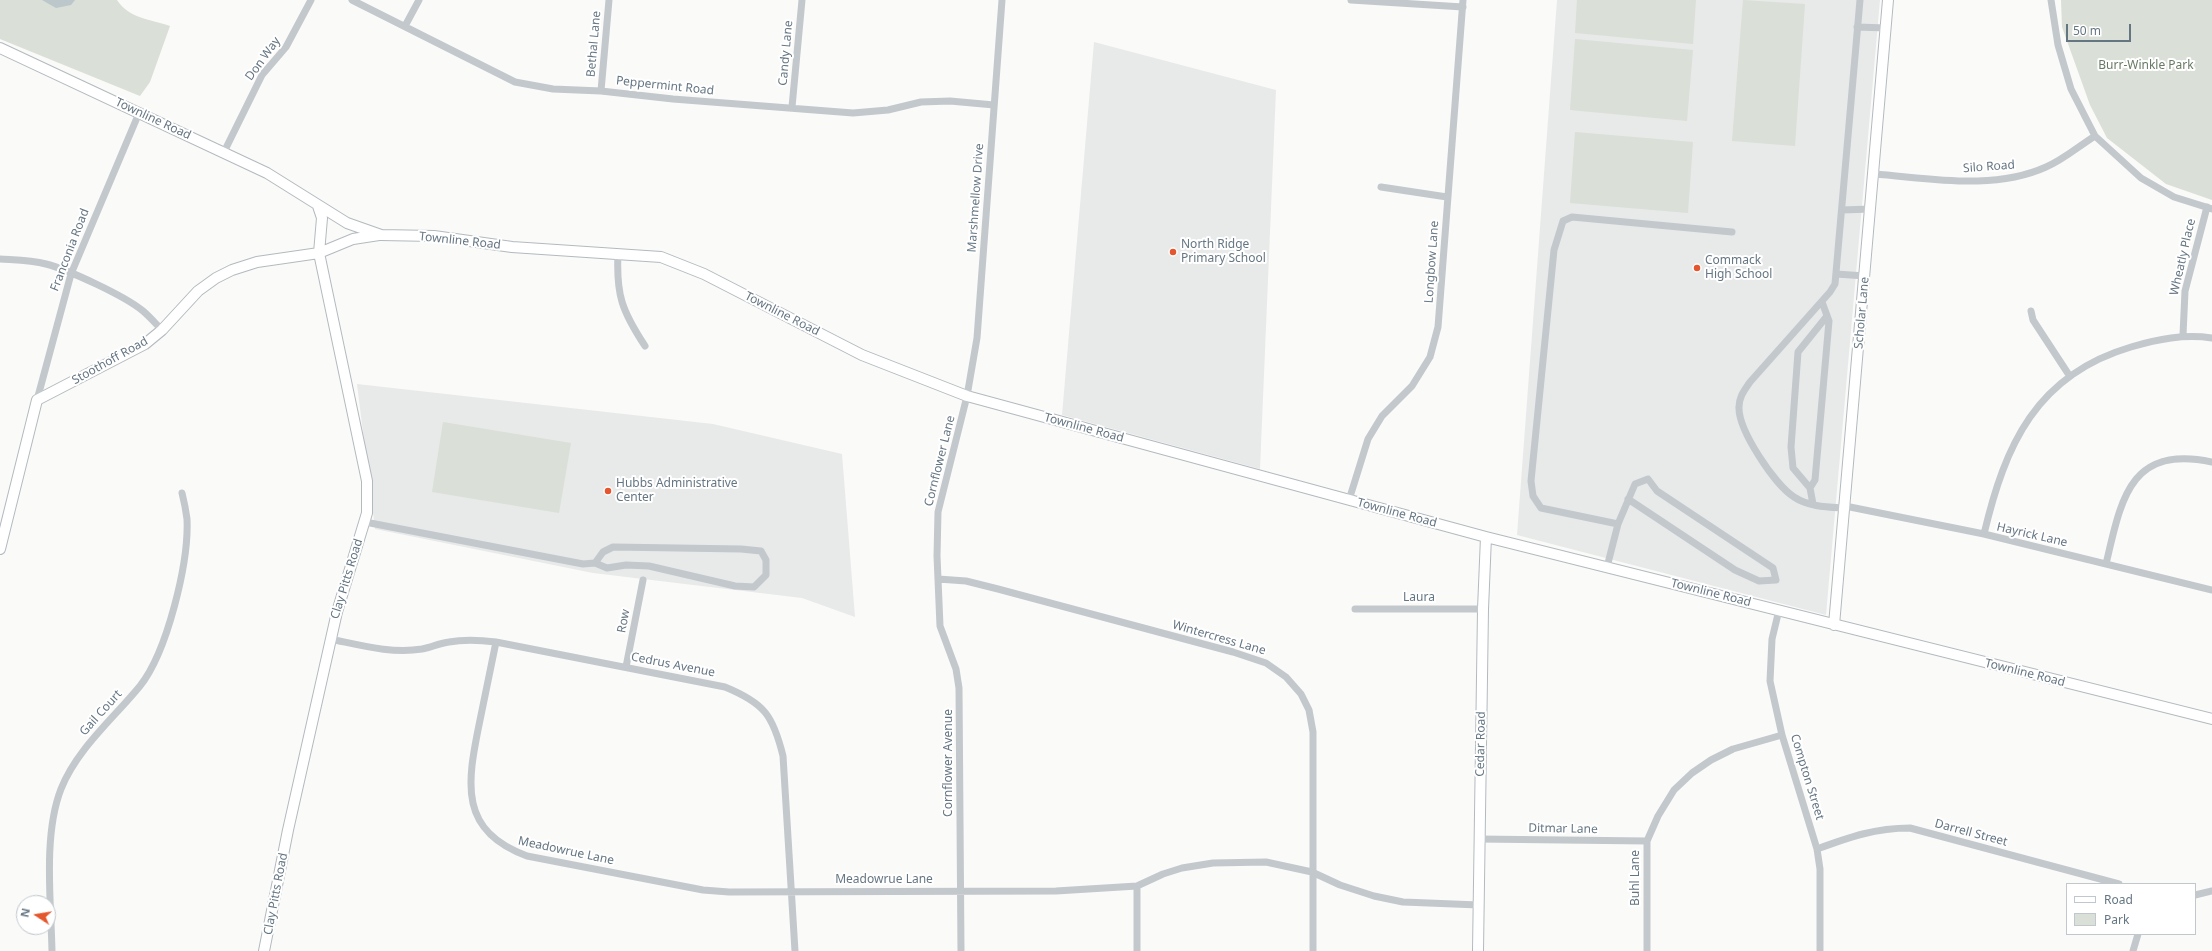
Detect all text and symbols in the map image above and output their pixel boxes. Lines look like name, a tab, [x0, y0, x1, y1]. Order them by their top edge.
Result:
street label: Bethal Lane	[584, 10, 604, 78]
scale bar	[2068, 16, 2133, 42]
street label: Candy Lane	[776, 20, 796, 86]
text: 50 m	[2073, 22, 2101, 39]
street label: Don Way	[242, 34, 284, 84]
park label: Burr-Winkle Park	[2098, 59, 2194, 73]
street label: Peppermint Road	[615, 74, 715, 98]
street label: Townline Road	[113, 95, 193, 143]
street label: Marshmellow Drive	[965, 143, 987, 253]
street label: Silo Road	[1963, 158, 2015, 176]
street label: Franconia Road	[48, 207, 92, 293]
street label: Wheatly Place	[2167, 217, 2199, 297]
street label: Longbow Lane	[1422, 220, 1442, 304]
street label: Townline Road	[418, 230, 502, 252]
place label: North Ridge Primary School	[1181, 238, 1266, 266]
marker: North Ridge Primary School	[1168, 247, 1178, 257]
place label: Commack High School	[1705, 254, 1772, 282]
marker: Commack High School	[1692, 263, 1702, 273]
street label: Scholar Lane	[1852, 276, 1872, 350]
street label: Townline Road	[742, 289, 822, 339]
street label: Stoothoff Road	[69, 334, 151, 388]
street label: Townline Road	[1043, 410, 1125, 446]
street label: Cornflower Lane	[922, 414, 958, 508]
place label: Hubbs Administrative Center	[616, 477, 738, 505]
marker: Hubbs Administrative Center	[603, 486, 613, 496]
street label: Townline Road	[1356, 495, 1438, 531]
street label: Hayrick Lane	[1995, 520, 2069, 550]
street label: Clay Pitts Road	[328, 537, 366, 621]
street label: Townline Road	[1669, 576, 1753, 610]
street label: Laura	[1403, 591, 1435, 605]
street label: Row	[615, 608, 633, 634]
street label: Wintercress Lane	[1171, 618, 1267, 658]
street label: Cedrus Avenue	[630, 650, 716, 680]
street label: Townline Road	[1983, 656, 2067, 690]
street label: Gail Court	[77, 687, 125, 739]
street label: Cornflower Avenue	[942, 709, 956, 817]
street label: Cedar Road	[1473, 711, 1489, 777]
street label: Compton Street	[1787, 732, 1827, 822]
street label: Darrell Street	[1933, 816, 2009, 850]
street label: Ditmar Lane	[1528, 821, 1598, 837]
street label: Meadowrue Lane	[517, 834, 615, 868]
street label: Buhl Lane	[1629, 850, 1643, 906]
street label: Clay Pitts Road	[261, 852, 291, 936]
street label: Meadowrue Lane	[835, 873, 933, 887]
legend	[2066, 883, 2196, 935]
text: Road	[2104, 891, 2133, 908]
north arrow	[16, 895, 56, 935]
text: N	[16, 907, 33, 919]
text: Park	[2104, 911, 2129, 928]

